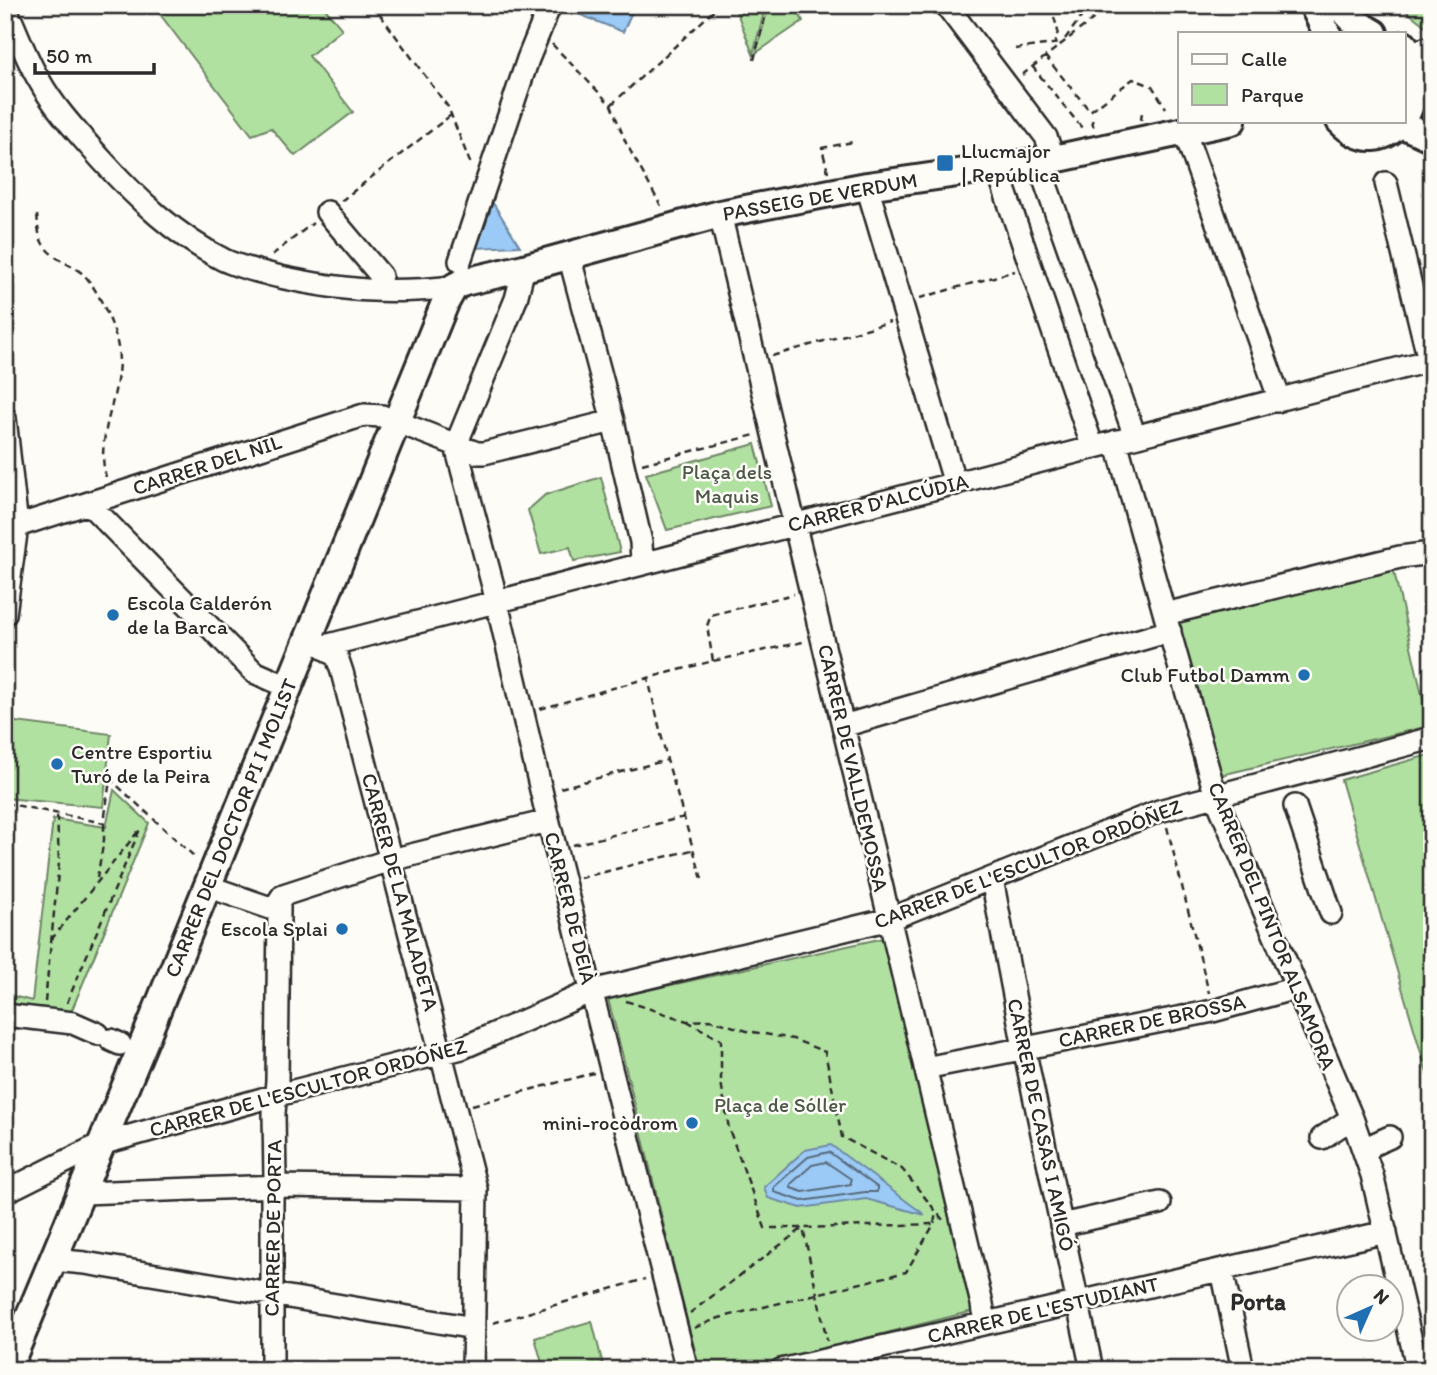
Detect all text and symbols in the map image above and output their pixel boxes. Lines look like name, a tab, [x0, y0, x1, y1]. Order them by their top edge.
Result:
scale bar	[35, 32, 154, 76]
legend	[1178, 32, 1406, 122]
text: 50 m	[46, 43, 93, 68]
text: Calle	[1241, 46, 1287, 71]
text: Parque	[1241, 82, 1304, 107]
place label: Llucmajor | República	[961, 138, 1060, 187]
marker: Llucmajor | República	[935, 153, 955, 173]
street label: PASSEIG DE VERDUM	[721, 167, 919, 226]
street label: CARRER DEL NIL	[129, 429, 285, 500]
park label: Plaça dels Maquis	[682, 459, 772, 508]
street label: CARRER D'ALCÚDIA	[785, 468, 971, 537]
place label: Escola Calderón de la Barca	[127, 590, 272, 639]
marker: Escola Calderón de la Barca	[105, 607, 121, 623]
street label: CARRER DE VALLDEMOSSA	[813, 642, 894, 895]
place label: Club Futbol Damm	[1121, 662, 1290, 687]
marker: Club Futbol Damm	[1296, 667, 1312, 683]
street label: CARRER DEL DOCTOR PI I MOLIST	[159, 675, 302, 981]
place label: Centre Esportiu Turó de la Peira	[71, 739, 212, 788]
marker: Centre Esportiu Turó de la Peira	[49, 756, 65, 772]
street label: CARRER DE LA MALADETA	[357, 770, 444, 1014]
street label: CARRER DEL PINTOR ALSAMORA	[1203, 778, 1342, 1074]
street label: CARRER DE L'ESCULTOR ORDÓÑEZ	[870, 793, 1185, 934]
street label: CARRER DE DEIÀ	[539, 829, 602, 987]
place label: Escola Splai	[221, 916, 328, 941]
marker: Escola Splai	[334, 921, 350, 937]
street label: CARRER DE BROSSA	[1056, 988, 1248, 1053]
street label: CARRER DE CASAS I AMIGÓ	[1002, 996, 1081, 1254]
street label: CARRER DE L'ESCULTOR ORDÓÑEZ	[146, 1033, 469, 1142]
park label: Plaça de Sóller	[714, 1092, 846, 1117]
place label: mini-rocòdrom	[542, 1110, 678, 1135]
marker: mini-rocòdrom	[684, 1115, 700, 1131]
street label: CARRER DE PORTA	[258, 1139, 287, 1317]
street label: CARRER DE L'ESTUDIANT	[925, 1271, 1161, 1348]
north arrow	[1336, 1274, 1406, 1344]
text: N	[1369, 1284, 1394, 1309]
district label: Porta	[1230, 1287, 1286, 1316]

